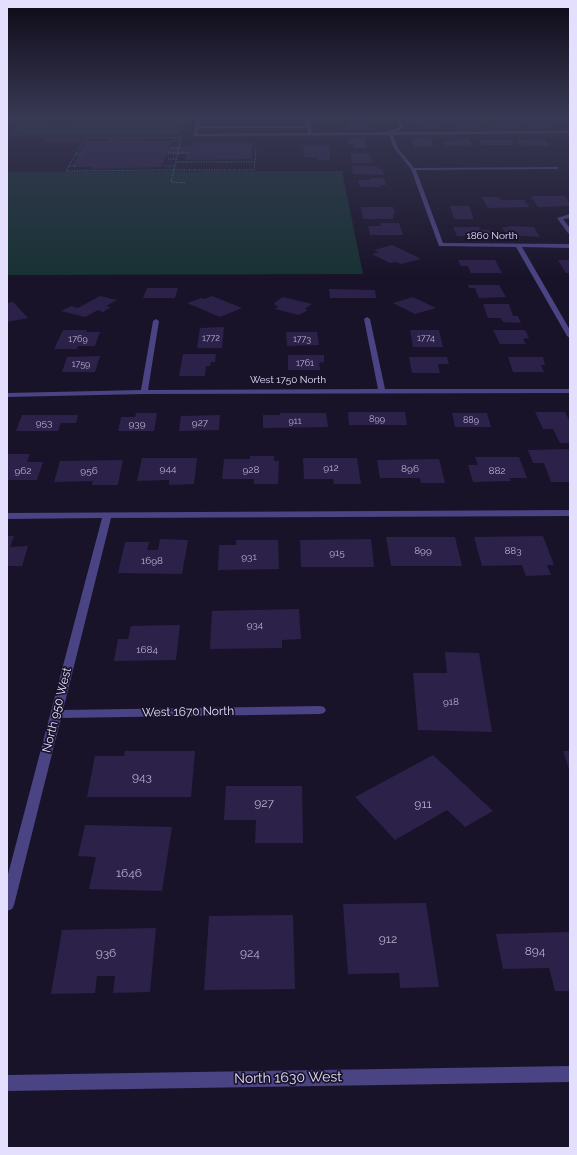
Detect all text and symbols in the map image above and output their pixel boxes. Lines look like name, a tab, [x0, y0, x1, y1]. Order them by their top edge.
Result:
street label: 1860 North	[466, 230, 518, 242]
house number: 1772	[202, 333, 220, 343]
house number: 1774	[417, 333, 435, 343]
house number: 1769	[68, 334, 88, 344]
house number: 1773	[293, 334, 311, 344]
house number: 1761	[296, 358, 314, 368]
house number: 1759	[72, 359, 90, 369]
street label: West 1750 North	[250, 374, 326, 386]
house number: 899	[369, 414, 385, 424]
house number: 889	[463, 415, 479, 425]
house number: 911	[289, 416, 301, 426]
house number: 953	[36, 417, 52, 429]
house number: 927	[192, 417, 208, 429]
house number: 939	[128, 418, 146, 430]
house number: 912	[323, 462, 339, 474]
house number: 944	[160, 463, 176, 475]
house number: 896	[401, 463, 419, 475]
house number: 928	[243, 464, 259, 476]
house number: 962	[14, 465, 32, 477]
house number: 956	[80, 465, 98, 477]
house number: 882	[488, 465, 506, 477]
house number: 899	[414, 545, 432, 557]
house number: 883	[504, 545, 522, 557]
house number: 915	[329, 547, 345, 559]
house number: 931	[241, 551, 257, 563]
house number: 1698	[141, 555, 163, 567]
house number: 934	[247, 619, 263, 631]
house number: 1684	[136, 644, 158, 656]
street label: North 950 West	[39, 666, 75, 754]
house number: 918	[443, 696, 459, 708]
street label: West 1670 North	[142, 704, 234, 720]
house number: 943	[132, 770, 152, 784]
house number: 927	[254, 796, 274, 810]
house number: 911	[414, 797, 432, 811]
house number: 1646	[116, 866, 142, 880]
house number: 912	[379, 932, 397, 946]
house number: 894	[525, 944, 545, 958]
house number: 936	[96, 946, 116, 960]
house number: 924	[240, 946, 260, 960]
street label: North 1630 West	[234, 1069, 342, 1087]

